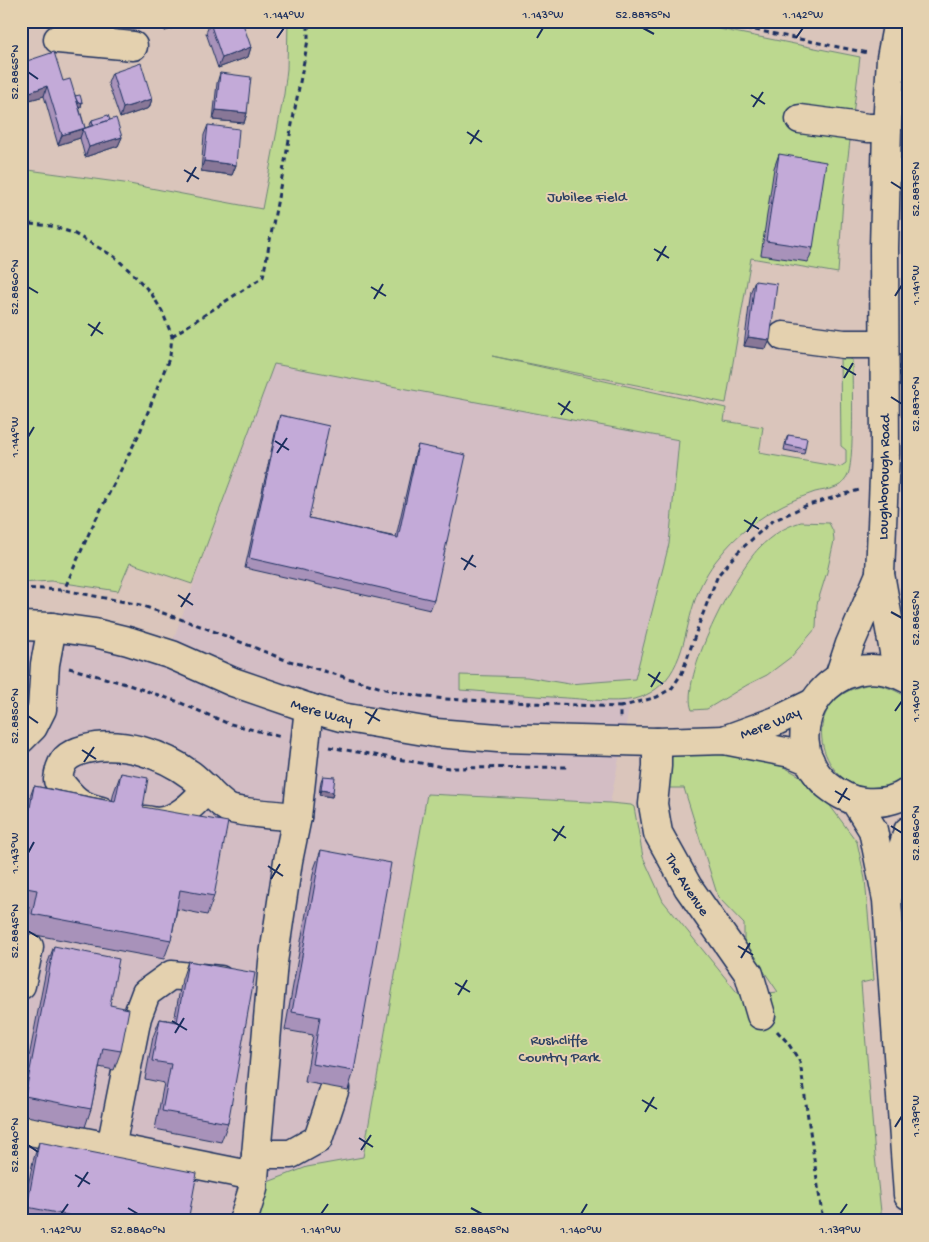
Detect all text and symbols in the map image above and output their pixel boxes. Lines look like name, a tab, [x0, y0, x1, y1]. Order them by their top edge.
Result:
text: 1.144°W	[263, 9, 304, 23]
text: 1.143°W	[522, 9, 563, 23]
text: 52.8875°N	[616, 9, 671, 23]
text: 1.142°W	[782, 9, 823, 23]
text: 52.8865°N	[9, 44, 23, 99]
text: 52.8875°N	[910, 161, 924, 216]
park label: Jubilee Field	[547, 189, 628, 207]
text: 52.8860°N	[9, 259, 23, 315]
text: 1.141°W	[910, 265, 924, 306]
text: 52.8870°N	[910, 376, 924, 432]
street label: Loughborough Road	[875, 413, 895, 540]
text: 1.144°W	[9, 417, 23, 458]
text: 52.8865°N	[910, 590, 924, 645]
text: 1.140°W	[910, 680, 924, 723]
text: 52.8850°N	[9, 688, 23, 744]
street label: Mere Way	[288, 695, 354, 730]
street label: Mere Way	[738, 703, 804, 744]
text: 52.8860°N	[910, 805, 924, 861]
text: 1.143°W	[9, 833, 23, 874]
street label: The Avenue	[660, 850, 713, 920]
text: 52.8845°N	[9, 904, 23, 958]
park label: Rushcliffe Country Park	[518, 1032, 601, 1067]
text: 1.139°W	[910, 1095, 924, 1138]
text: 52.8840°N	[9, 1117, 23, 1172]
text: 1.142°W	[40, 1224, 81, 1238]
text: 52.8840°N	[111, 1224, 166, 1238]
text: 1.141°W	[300, 1224, 341, 1238]
text: 52.8845°N	[455, 1224, 509, 1238]
text: 1.140°W	[559, 1224, 602, 1238]
text: 1.139°W	[818, 1224, 861, 1238]

